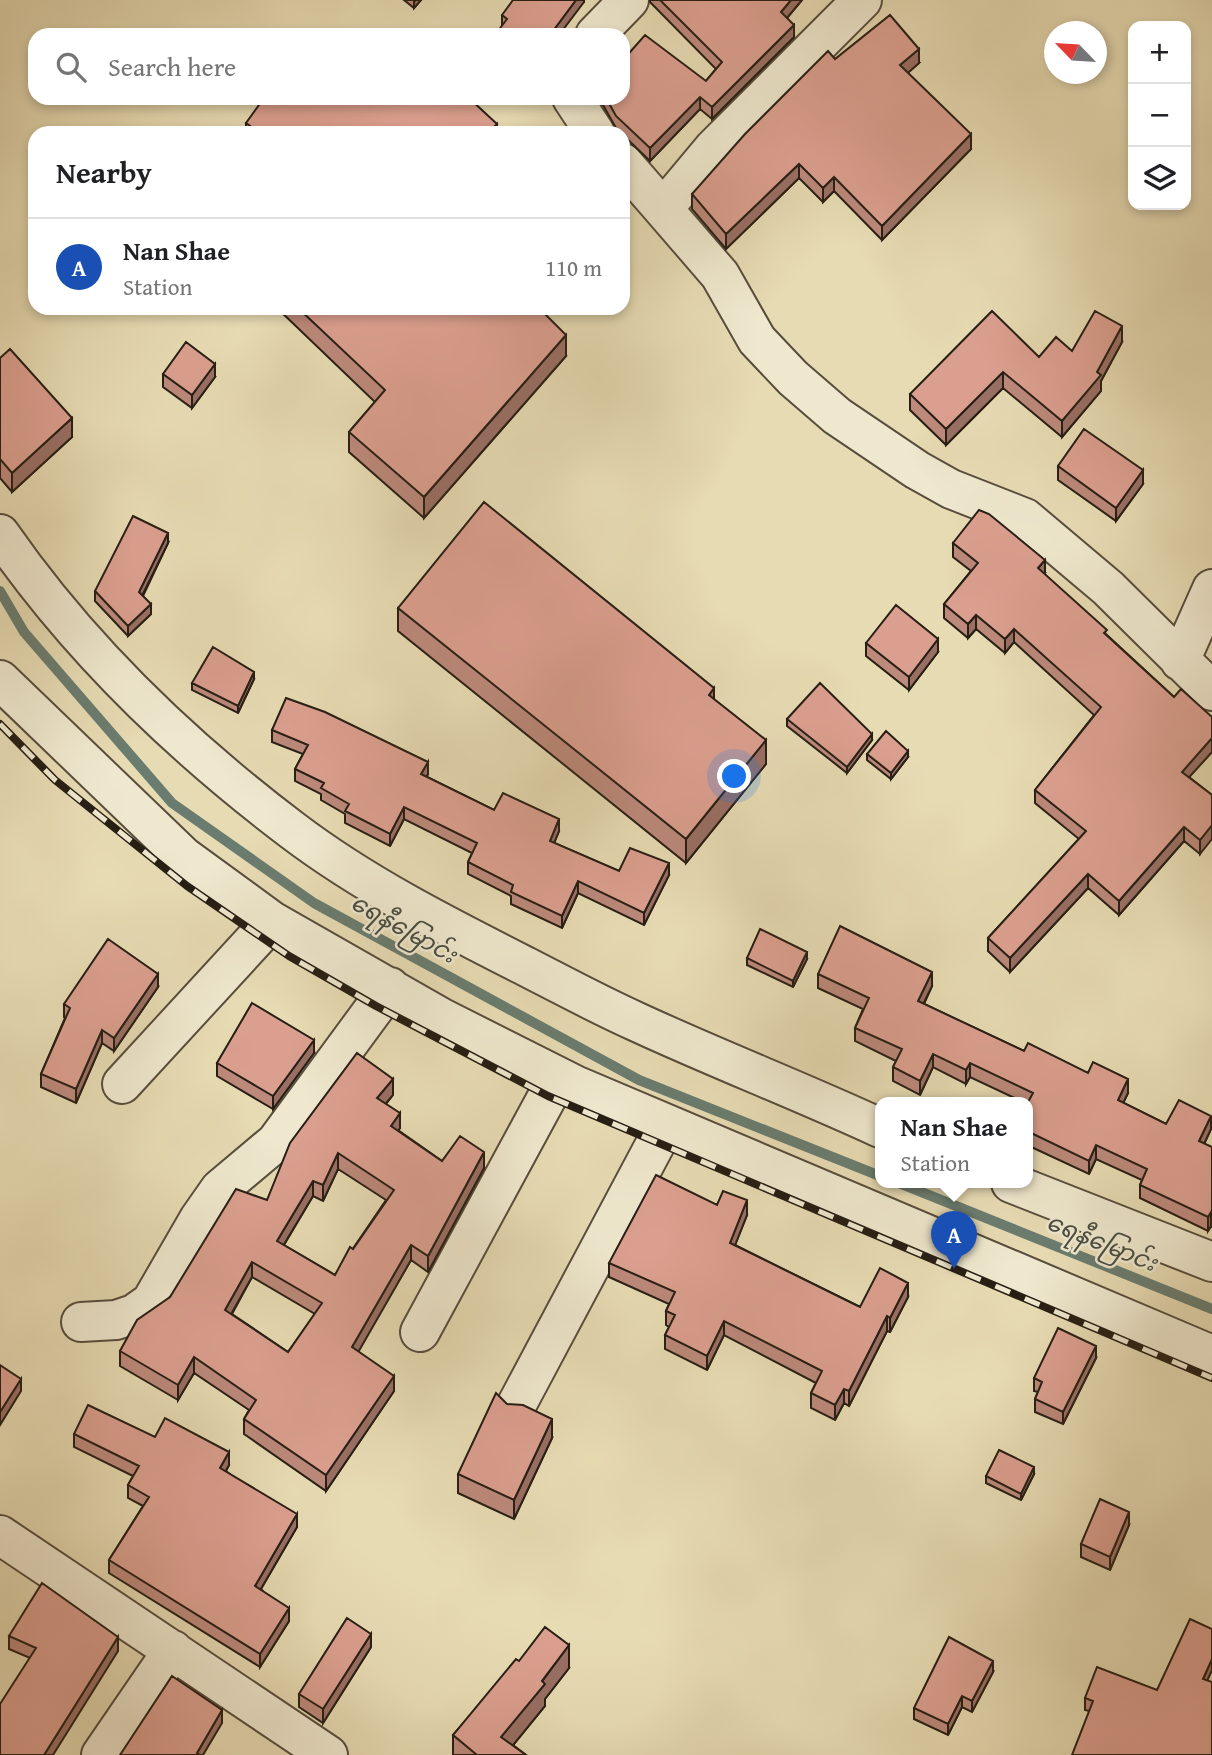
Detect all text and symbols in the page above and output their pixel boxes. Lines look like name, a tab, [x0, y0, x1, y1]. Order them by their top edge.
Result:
north arrow	[1044, 21, 1107, 84]
map controls	[1128, 21, 1191, 210]
button: +	[1128, 21, 1191, 84]
search box	[28, 28, 630, 105]
text: Search here	[108, 47, 236, 86]
icon: search	[52, 48, 90, 86]
button: −	[1128, 84, 1191, 147]
button: layers	[1128, 147, 1191, 210]
text: Nearby	[56, 150, 152, 194]
text: Nan Shae	[123, 231, 230, 270]
text: A	[72, 251, 86, 284]
text: 110 m	[545, 251, 602, 284]
text: Station	[123, 270, 192, 303]
your location	[717, 759, 751, 793]
water label: ရေနီမြောင်း	[343, 884, 465, 975]
popup	[875, 1097, 1033, 1188]
text: Nan Shae	[901, 1107, 1007, 1146]
text: Station	[901, 1146, 970, 1179]
water label: ရေနီမြောင်း	[1040, 1204, 1164, 1283]
pin: A	[931, 1211, 977, 1269]

